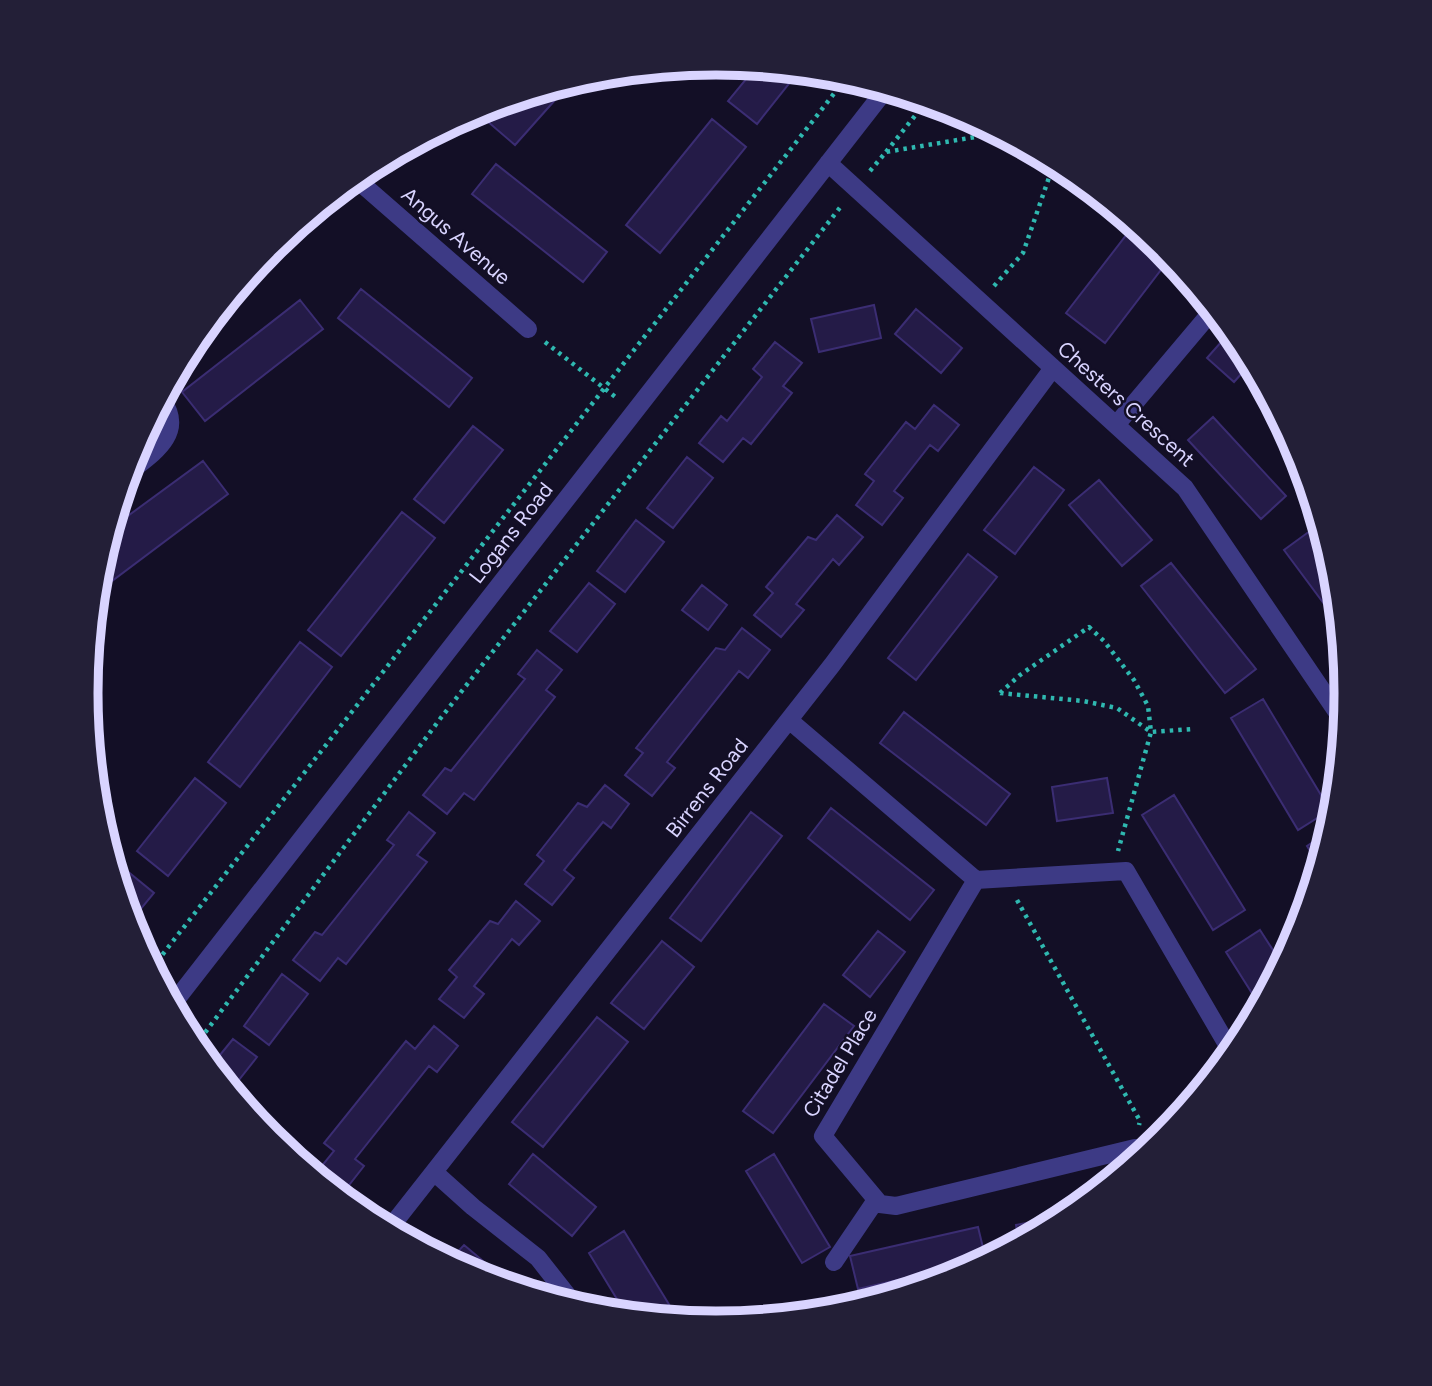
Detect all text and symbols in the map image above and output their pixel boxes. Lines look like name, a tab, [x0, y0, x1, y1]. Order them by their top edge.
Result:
street label: Angus Avenue	[397, 182, 516, 290]
street label: Chesters Crescent	[1053, 336, 1200, 472]
street label: Logans Road	[463, 477, 558, 588]
street label: Birrens Road	[660, 733, 753, 842]
street label: Citadel Place	[797, 1004, 882, 1122]

